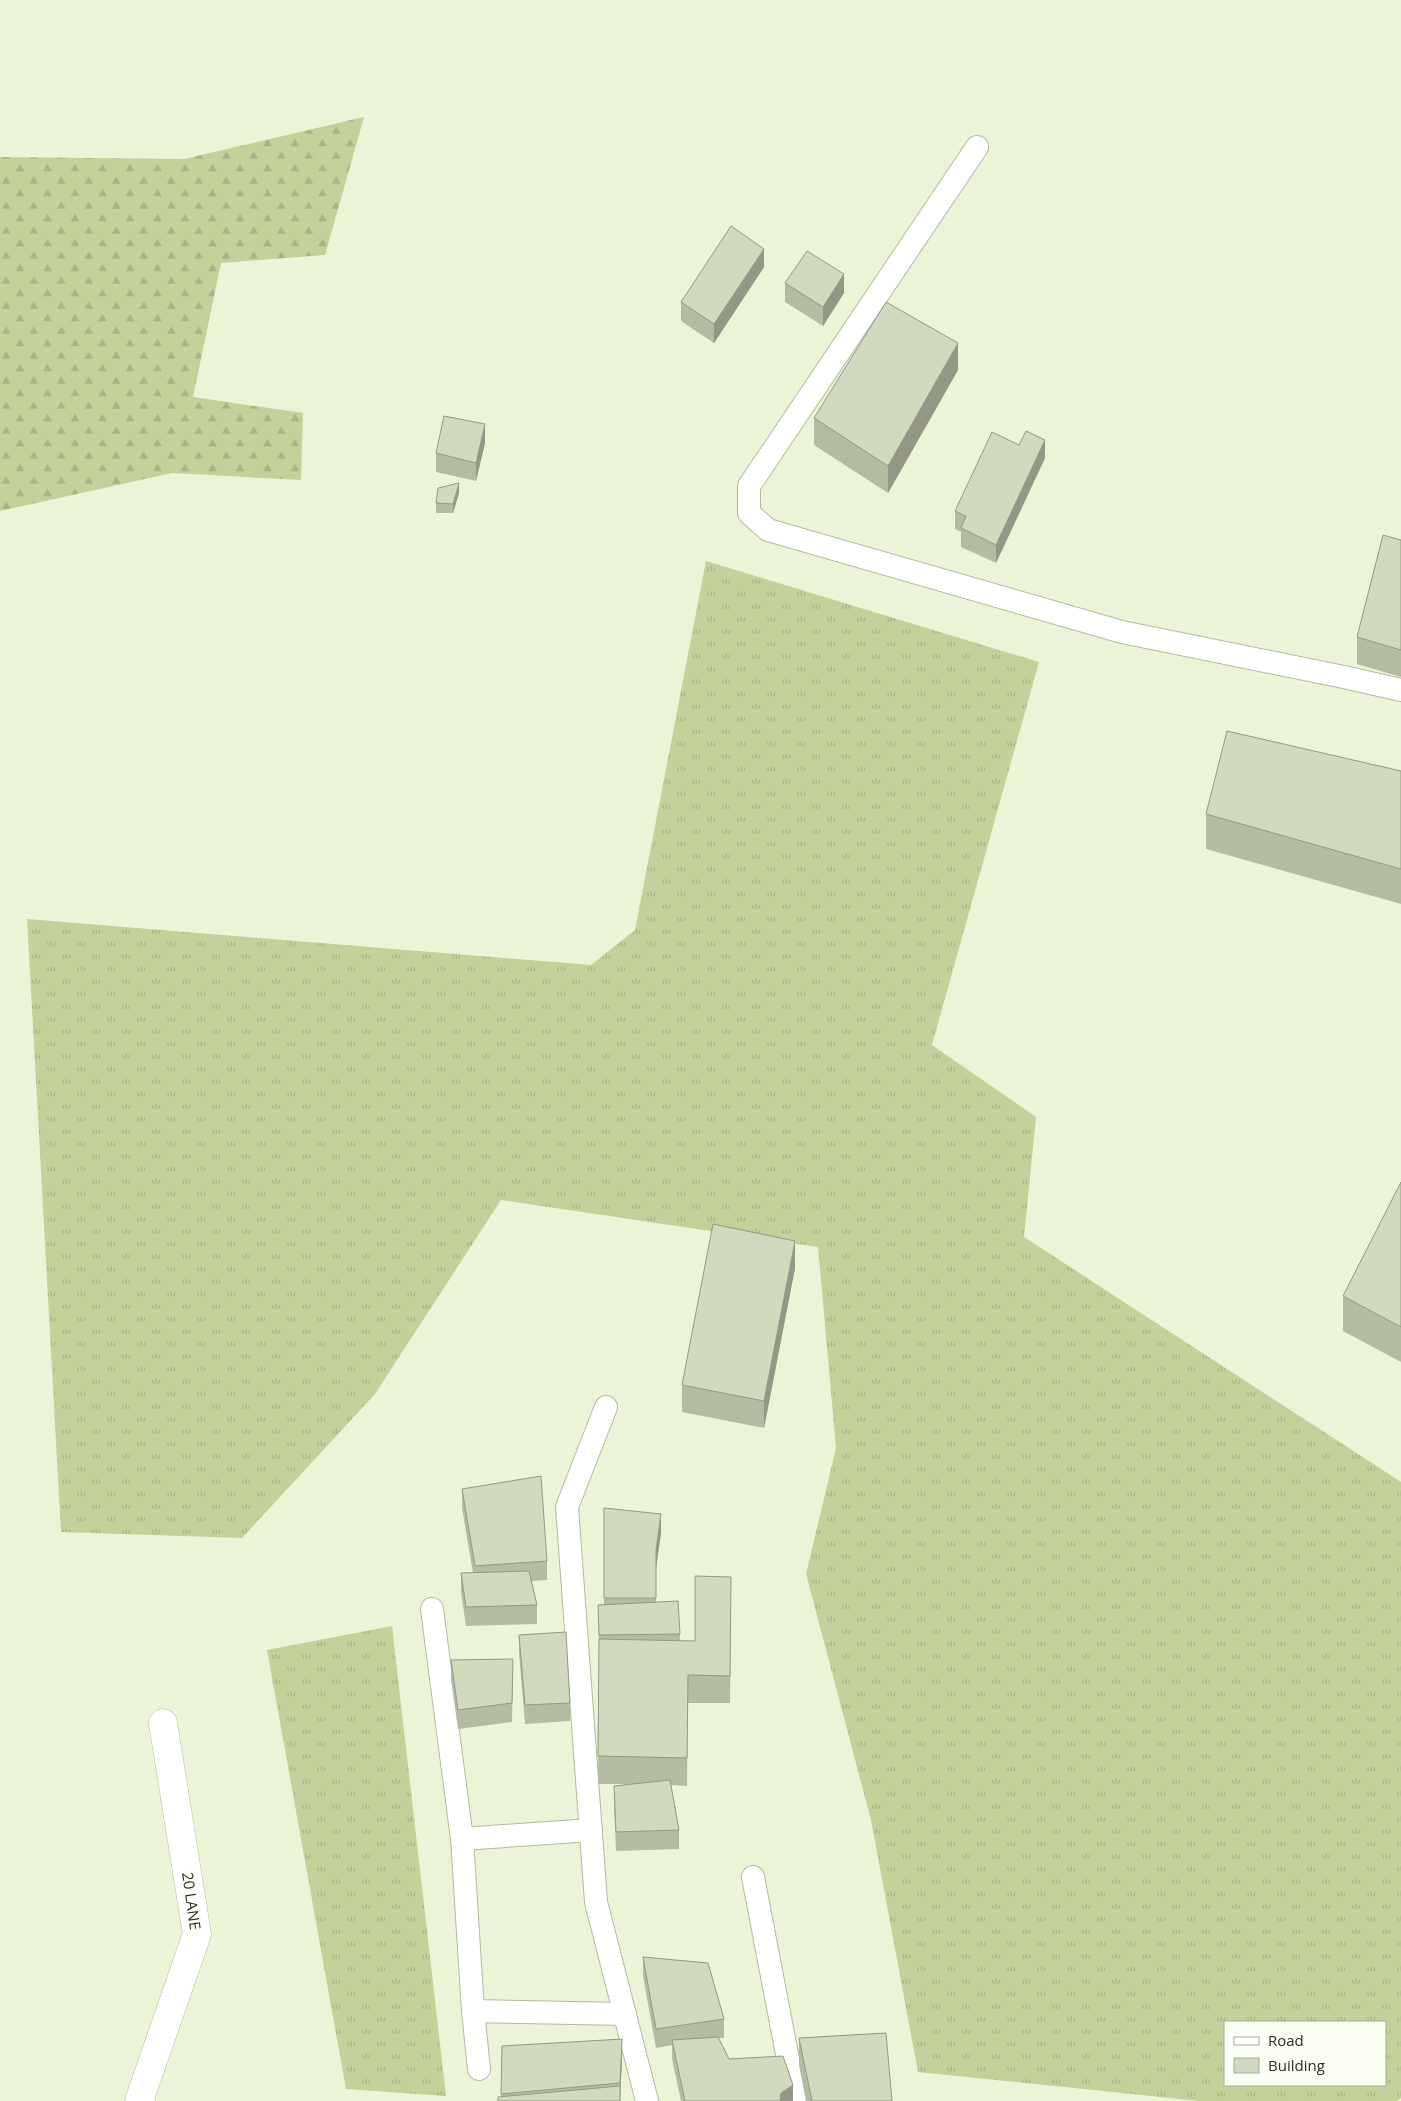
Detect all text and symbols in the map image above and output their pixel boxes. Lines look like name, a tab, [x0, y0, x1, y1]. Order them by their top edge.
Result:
street label: 20 LANE	[178, 1871, 206, 1931]
legend	[1224, 2021, 1386, 2086]
text: Road	[1268, 2030, 1304, 2050]
text: Building	[1268, 2055, 1325, 2075]

